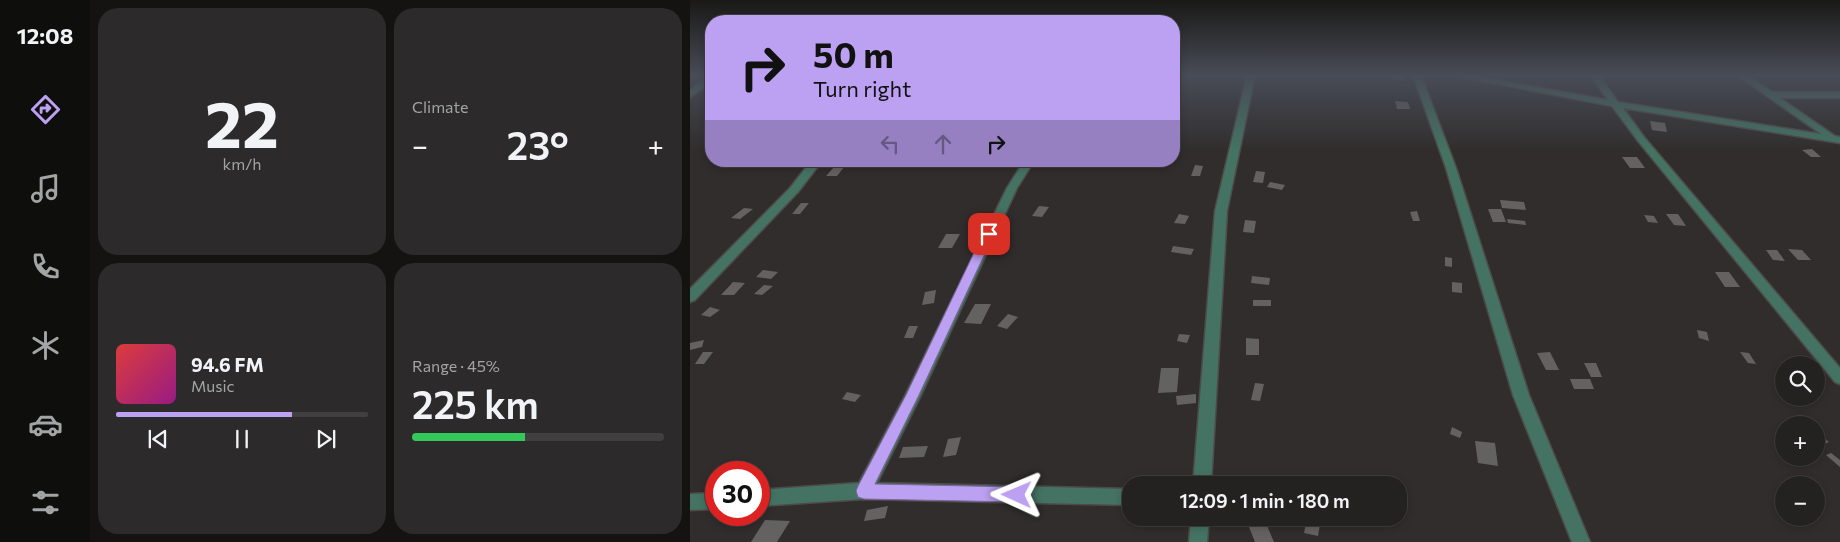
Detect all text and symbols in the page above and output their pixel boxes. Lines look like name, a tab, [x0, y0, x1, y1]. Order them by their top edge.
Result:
text: 12:08	[17, 22, 73, 49]
text: 50 m	[813, 32, 894, 75]
icon: right	[730, 35, 795, 100]
text: Turn right	[813, 75, 911, 102]
text: 22	[205, 82, 279, 161]
icon: directions	[28, 92, 63, 127]
text: Climate	[412, 97, 468, 116]
text: 23°	[507, 121, 569, 168]
text: −	[412, 128, 428, 162]
text: +	[648, 128, 664, 162]
icon: left	[876, 130, 904, 158]
icon: ahead	[929, 130, 957, 158]
icon: right	[982, 130, 1010, 158]
text: km/h	[223, 154, 261, 173]
icon: music	[28, 171, 63, 206]
pin	[968, 213, 1010, 255]
icon: arrive	[975, 220, 1003, 248]
icon: phone	[28, 249, 63, 284]
icon: climate	[28, 328, 63, 363]
text: 94.6 FM	[191, 353, 264, 376]
text: Range · 45%	[412, 356, 500, 375]
map controls	[1775, 356, 1825, 526]
button: search	[1775, 356, 1825, 406]
text: Music	[191, 376, 235, 395]
text: 225 km	[412, 380, 539, 427]
icon: car	[28, 407, 63, 442]
button: +	[1775, 416, 1825, 466]
icon: previous	[144, 425, 172, 453]
icon: pause	[228, 425, 256, 453]
icon: next	[312, 425, 340, 453]
speed limit sign: 30	[705, 461, 770, 526]
position arrow	[990, 468, 1042, 520]
button: −	[1775, 476, 1825, 526]
icon: filters	[28, 485, 63, 520]
text: 12:09 · 1 min · 180 m	[1179, 489, 1350, 512]

